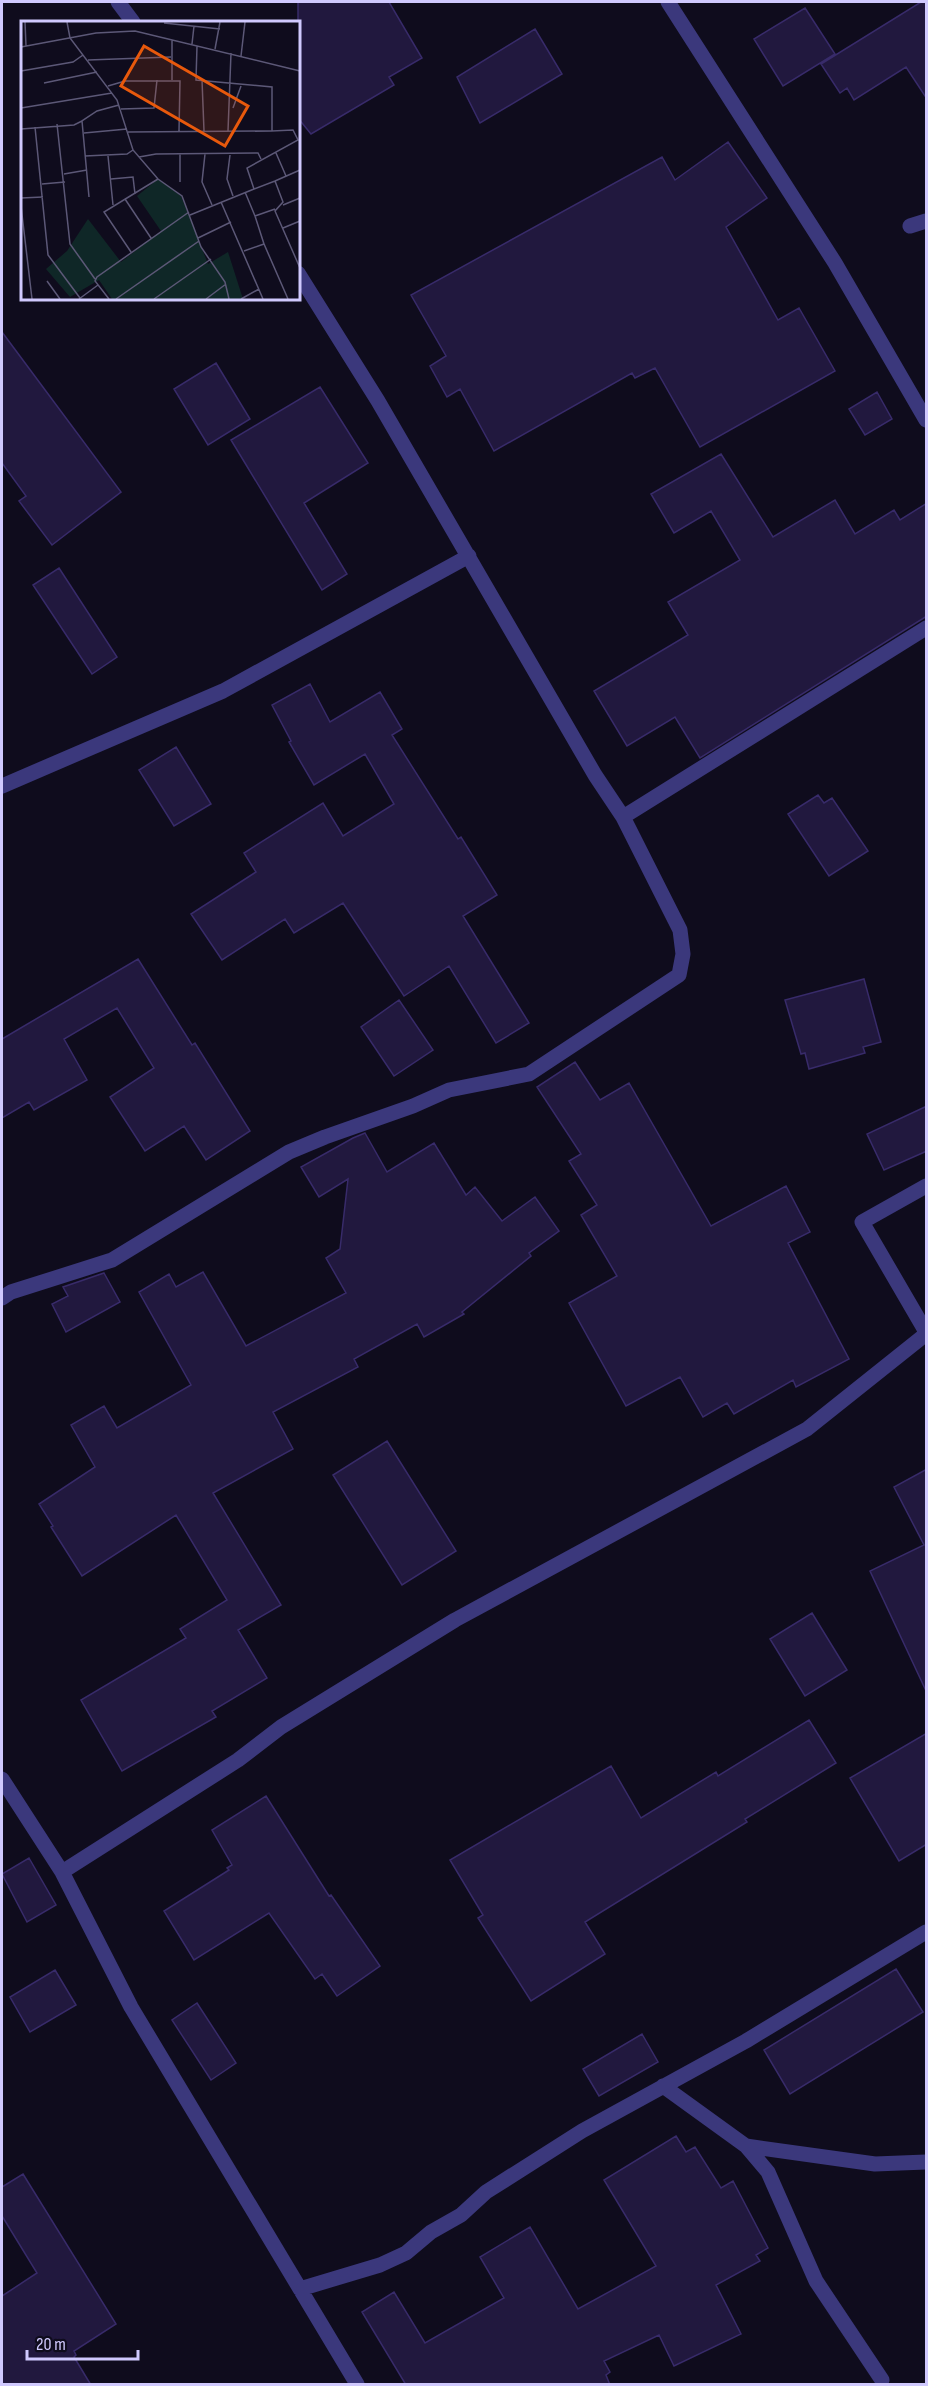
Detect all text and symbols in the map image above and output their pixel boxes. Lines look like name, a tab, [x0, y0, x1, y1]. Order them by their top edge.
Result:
inset map	[21, 21, 300, 300]
scale bar	[27, 2323, 138, 2361]
text: 20 m	[36, 2334, 66, 2355]

